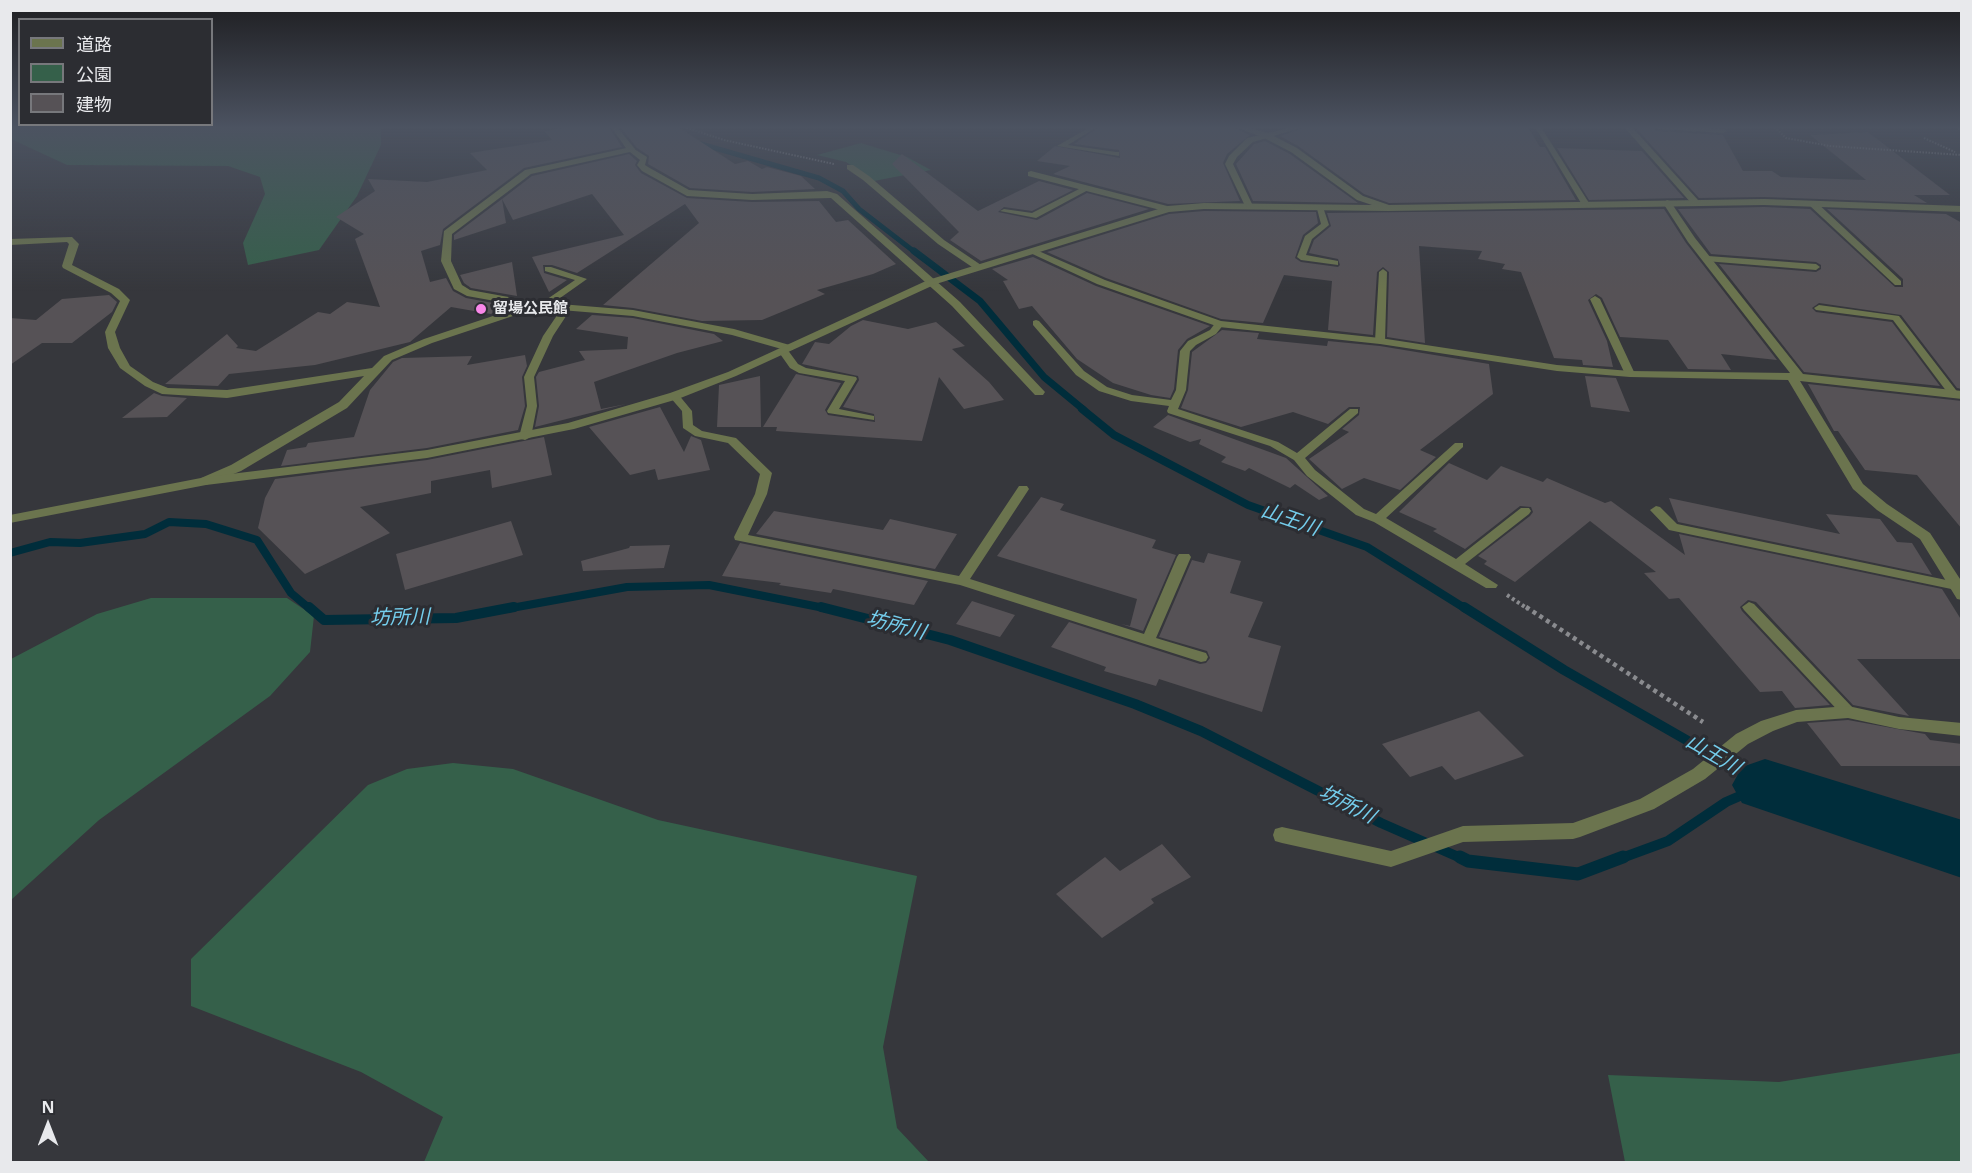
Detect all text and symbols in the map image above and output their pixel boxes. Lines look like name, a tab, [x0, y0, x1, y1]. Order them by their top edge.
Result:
legend	[18, 18, 213, 126]
text: 道路	[76, 32, 112, 56]
text: 公園	[76, 62, 112, 86]
text: 建物	[76, 92, 112, 116]
place label: 留場公民館	[493, 300, 568, 318]
marker: 留場公民館	[474, 302, 488, 316]
water label: 山王川	[1258, 499, 1322, 541]
water label: 坊所川	[370, 605, 430, 631]
water label: 坊所川	[864, 607, 928, 645]
water label: 山王川	[1681, 730, 1745, 780]
water label: 坊所川	[1315, 781, 1379, 829]
north arrow	[18, 1095, 78, 1155]
text: N	[41, 1096, 55, 1118]

